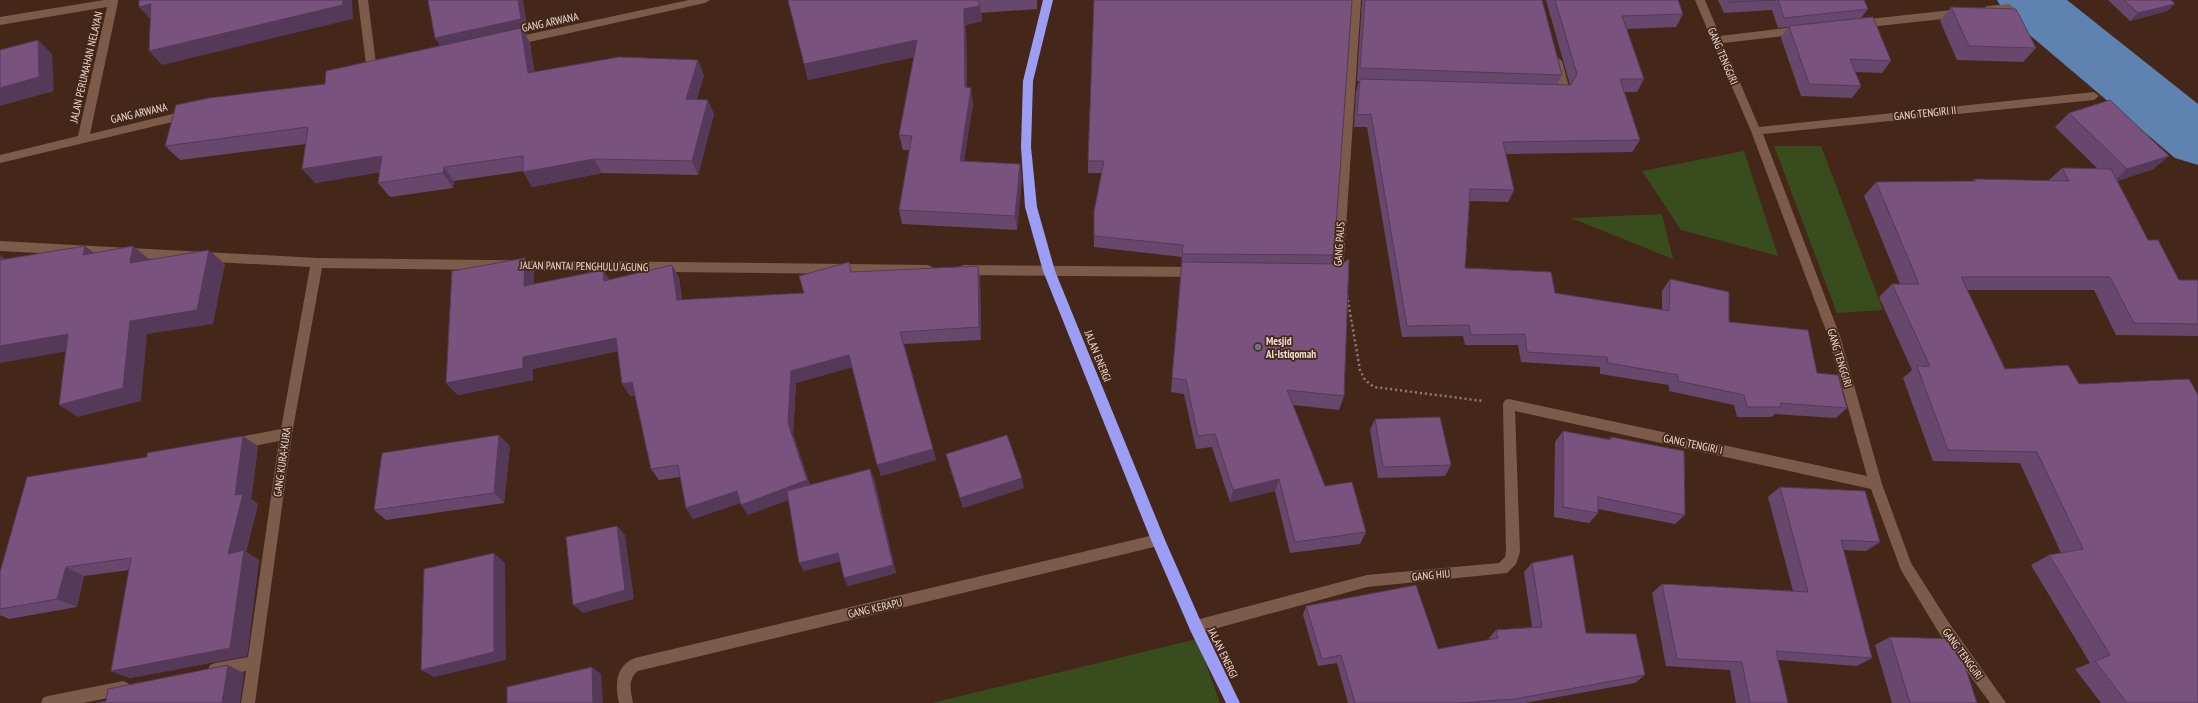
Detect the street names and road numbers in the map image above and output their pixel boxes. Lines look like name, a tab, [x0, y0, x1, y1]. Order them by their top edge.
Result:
street label: GANG ARWANA	[520, 9, 580, 35]
street label: JALAN PERUMAHAN NELAYAN	[66, 10, 106, 125]
street label: GANG TENGGIRI	[1705, 25, 1741, 87]
street label: GANG ARWANA	[109, 100, 169, 126]
street label: GANG TENGIRI II	[1893, 103, 1957, 123]
street label: GANG PAUS	[1330, 221, 1348, 267]
street label: JALAN PANTAI PENGHULU AGUNG	[519, 258, 648, 274]
street label: JALAN ENERGI	[1081, 327, 1115, 384]
street label: GANG TENGGIRI	[1824, 327, 1856, 389]
street label: GANG KURA-KURA	[270, 426, 294, 498]
street label: GANG TENGIRI I	[1662, 431, 1724, 457]
street label: GANG HIU	[1411, 566, 1451, 584]
street label: GANG KERAPU	[846, 595, 904, 621]
street label: JALAN ENERGI	[1204, 625, 1241, 680]
street label: GANG TENGGIRI	[1939, 625, 1987, 683]

